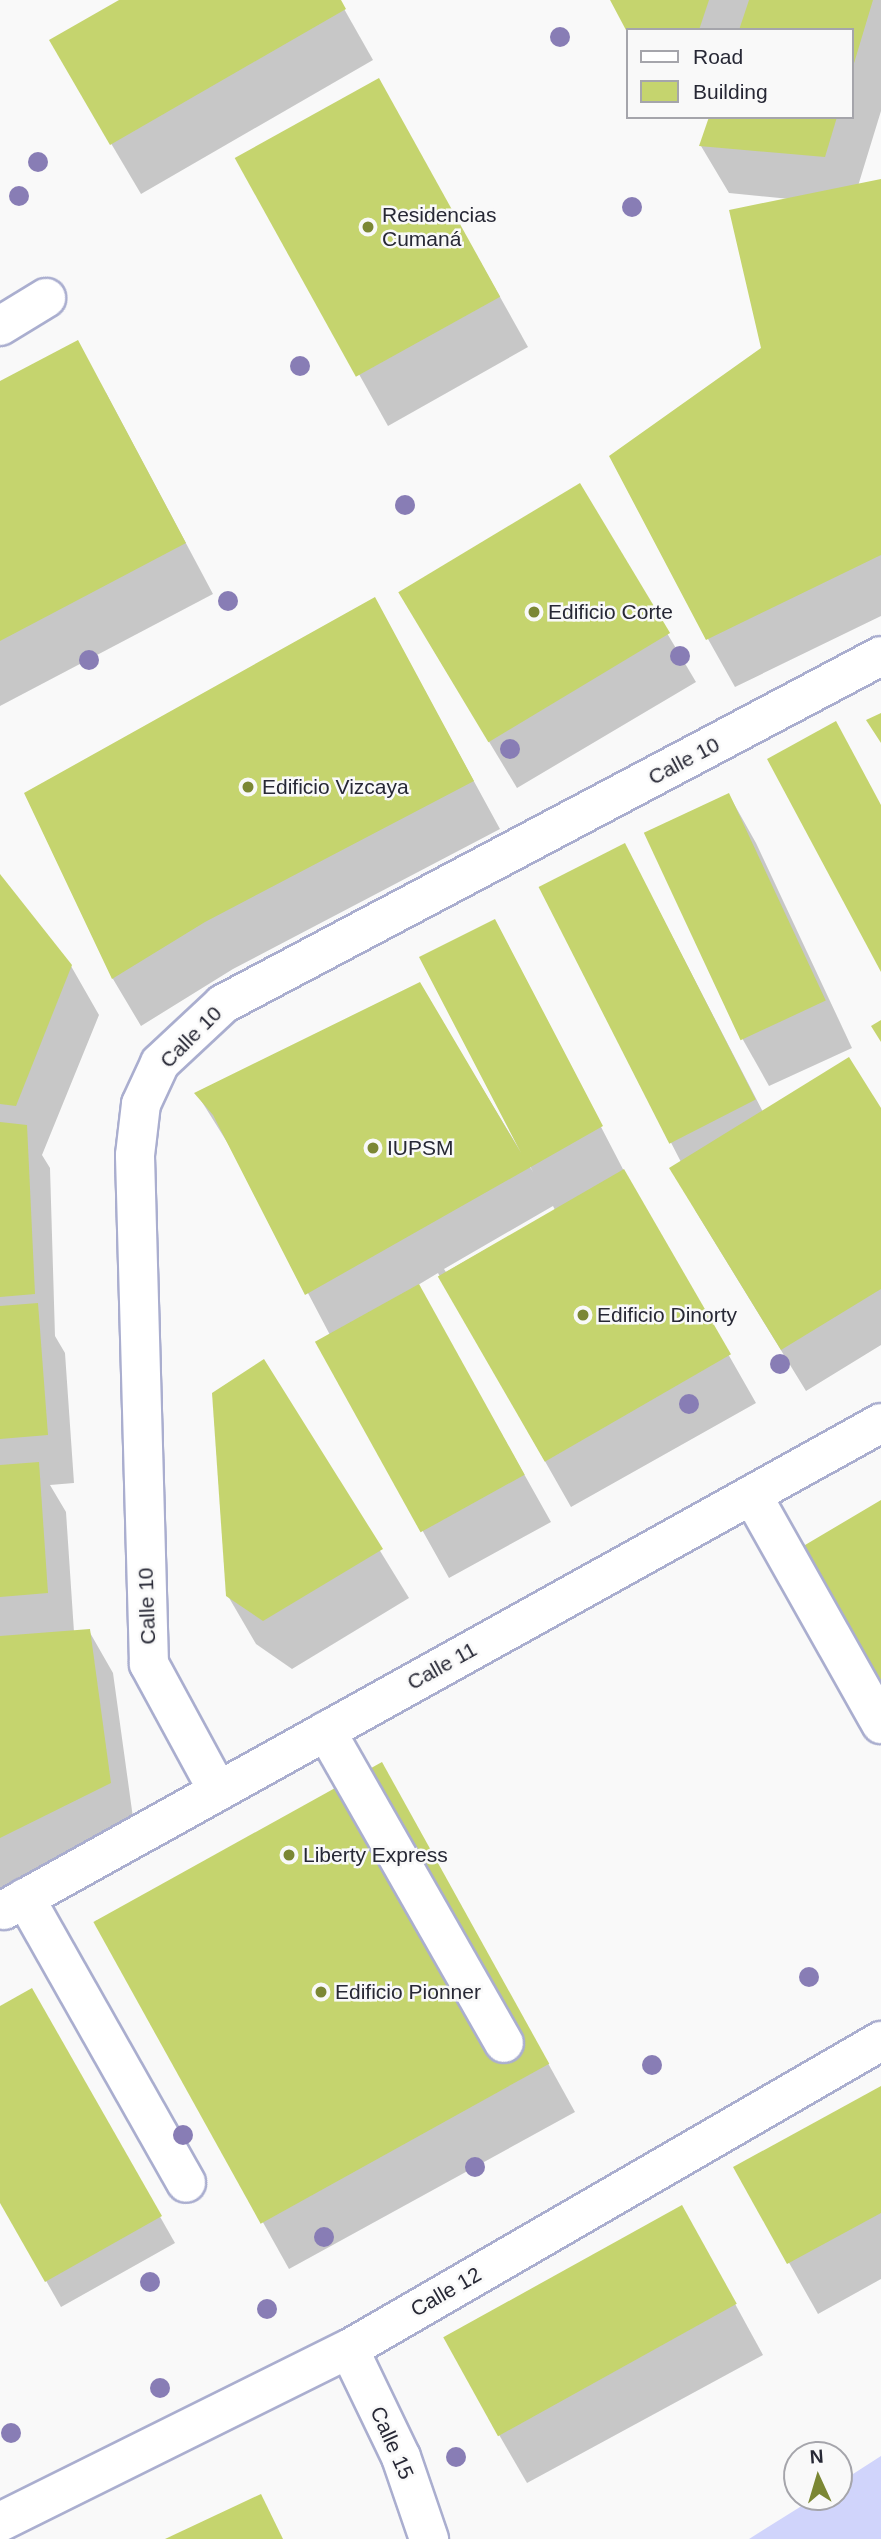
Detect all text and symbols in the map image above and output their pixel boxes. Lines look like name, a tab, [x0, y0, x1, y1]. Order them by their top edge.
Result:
legend	[626, 28, 853, 119]
text: Road	[693, 45, 743, 68]
text: Building	[693, 80, 768, 103]
place label: Residencias Cumaná	[382, 202, 496, 252]
marker: Residencias Cumaná	[360, 219, 376, 235]
place label: Edificio Corte	[548, 599, 673, 625]
marker: Edificio Corte	[526, 604, 542, 620]
street label: Calle 10	[644, 732, 724, 790]
place label: Edificio Vizcaya	[262, 774, 409, 800]
marker: Edificio Vizcaya	[240, 779, 256, 795]
street label: Calle 10	[155, 1001, 227, 1073]
place label: IUPSM	[387, 1135, 454, 1161]
marker: IUPSM	[365, 1140, 381, 1156]
place label: Edificio Dinorty	[597, 1302, 737, 1328]
marker: Edificio Dinorty	[575, 1307, 591, 1323]
street label: Calle 10	[133, 1567, 161, 1645]
street label: Calle 11	[403, 1637, 481, 1695]
place label: Liberty Express	[303, 1842, 448, 1868]
marker: Liberty Express	[281, 1847, 297, 1863]
place label: Edificio Pionner	[335, 1979, 481, 2005]
marker: Edificio Pionner	[313, 1984, 329, 2000]
street label: Calle 12	[406, 2262, 486, 2322]
street label: Calle 15	[365, 2403, 419, 2483]
north arrow	[783, 2441, 853, 2511]
text: N	[809, 2446, 824, 2468]

